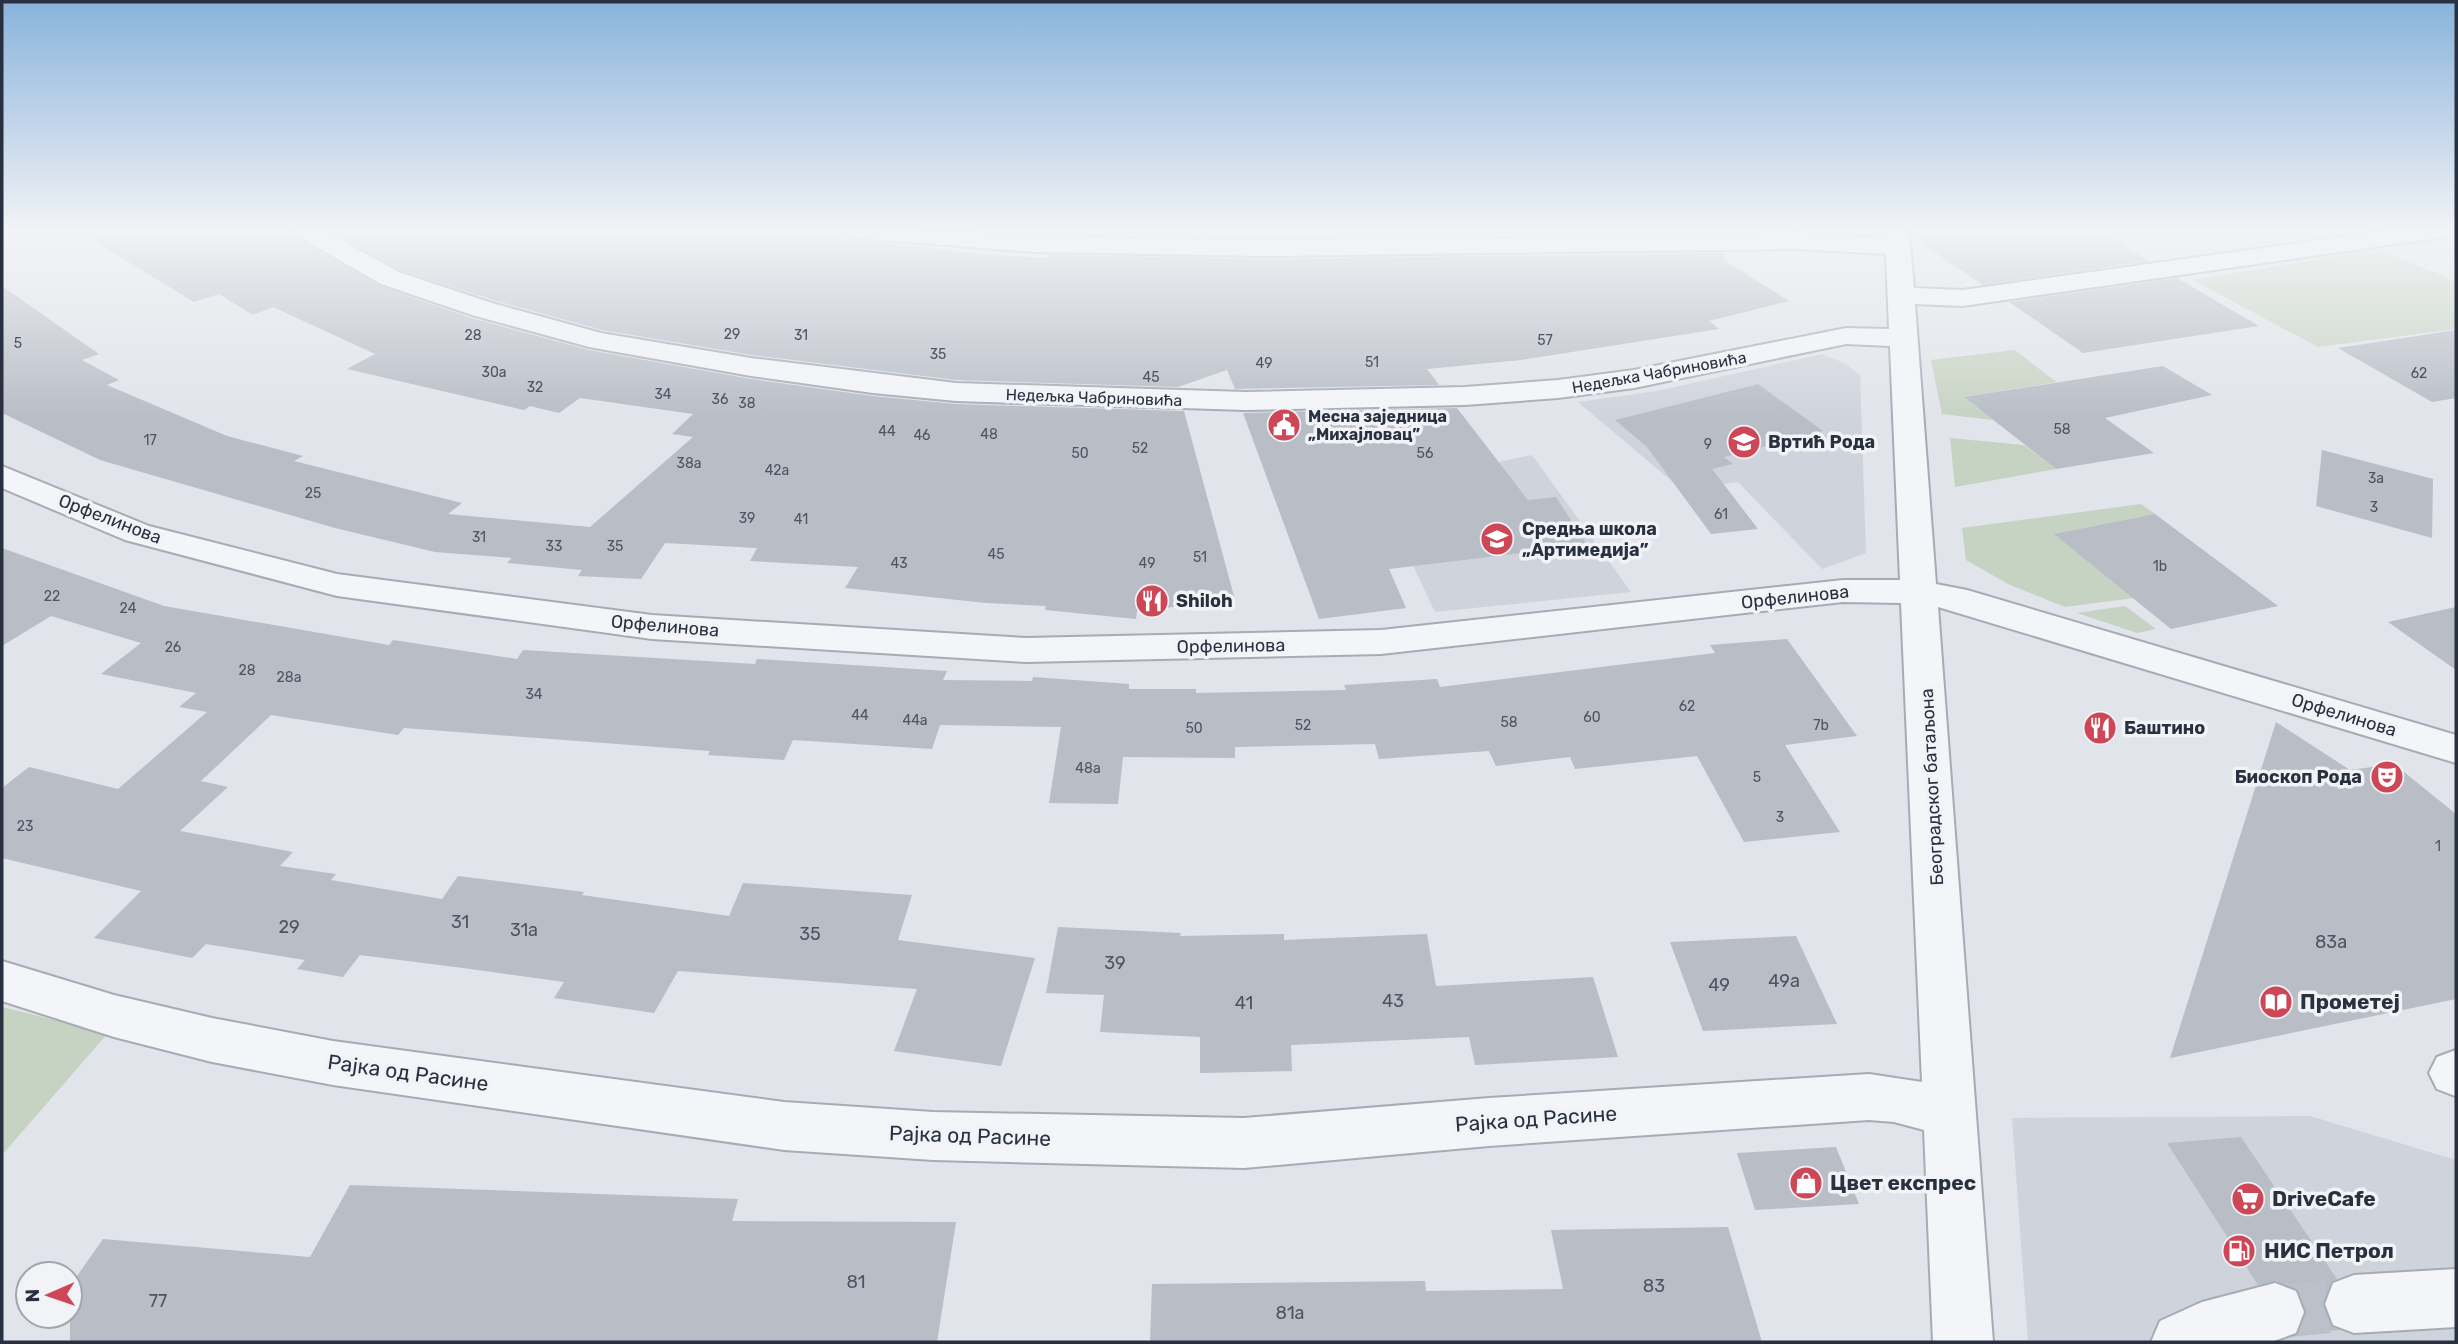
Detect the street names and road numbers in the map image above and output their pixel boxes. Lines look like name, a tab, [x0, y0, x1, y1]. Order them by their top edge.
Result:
street label: Недељка Чабриновића	[1570, 348, 1748, 397]
street label: Недељка Чабриновића	[1005, 385, 1183, 410]
street label: Орфелинова	[55, 489, 165, 549]
street label: Орфелинова	[1740, 580, 1850, 614]
street label: Орфелинова	[610, 610, 720, 642]
street label: Орфелинова	[1177, 634, 1285, 658]
street label: Београдског батаљона	[1916, 688, 1948, 886]
street label: Орфелинова	[2289, 689, 2399, 741]
street label: Рајка од Расине	[326, 1049, 490, 1096]
street label: Рајка од Расине	[1454, 1100, 1618, 1137]
street label: Рајка од Расине	[889, 1120, 1052, 1151]

